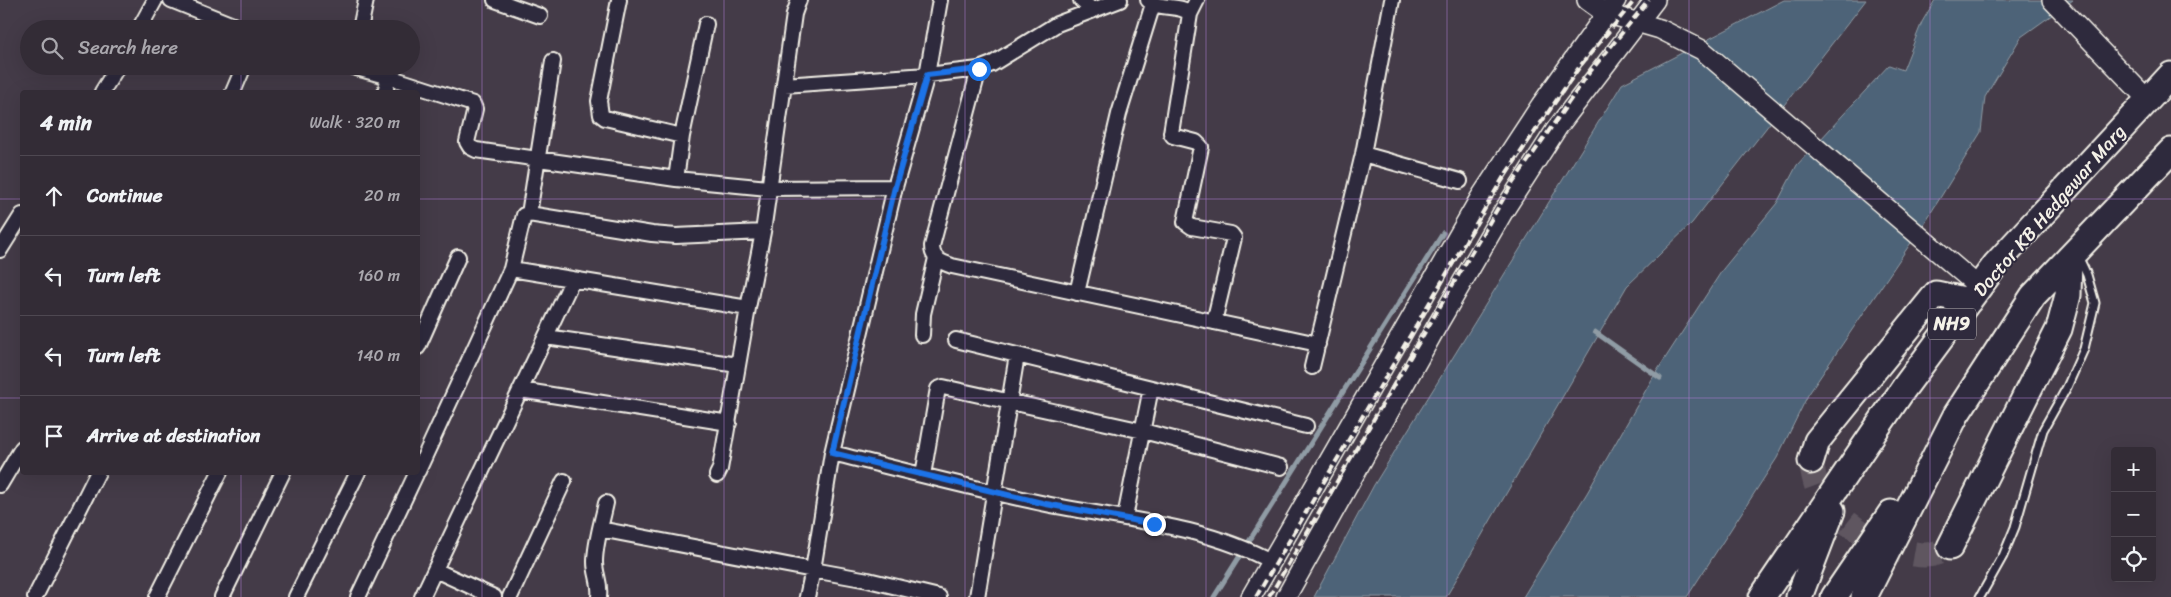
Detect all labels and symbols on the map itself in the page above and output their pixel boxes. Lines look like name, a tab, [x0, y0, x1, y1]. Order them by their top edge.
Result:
route start	[968, 58, 991, 81]
street label: Doctor KB Hedgewar Marg	[1965, 116, 2134, 304]
road number: NH9	[1928, 308, 1976, 339]
route end	[1143, 513, 1166, 536]

